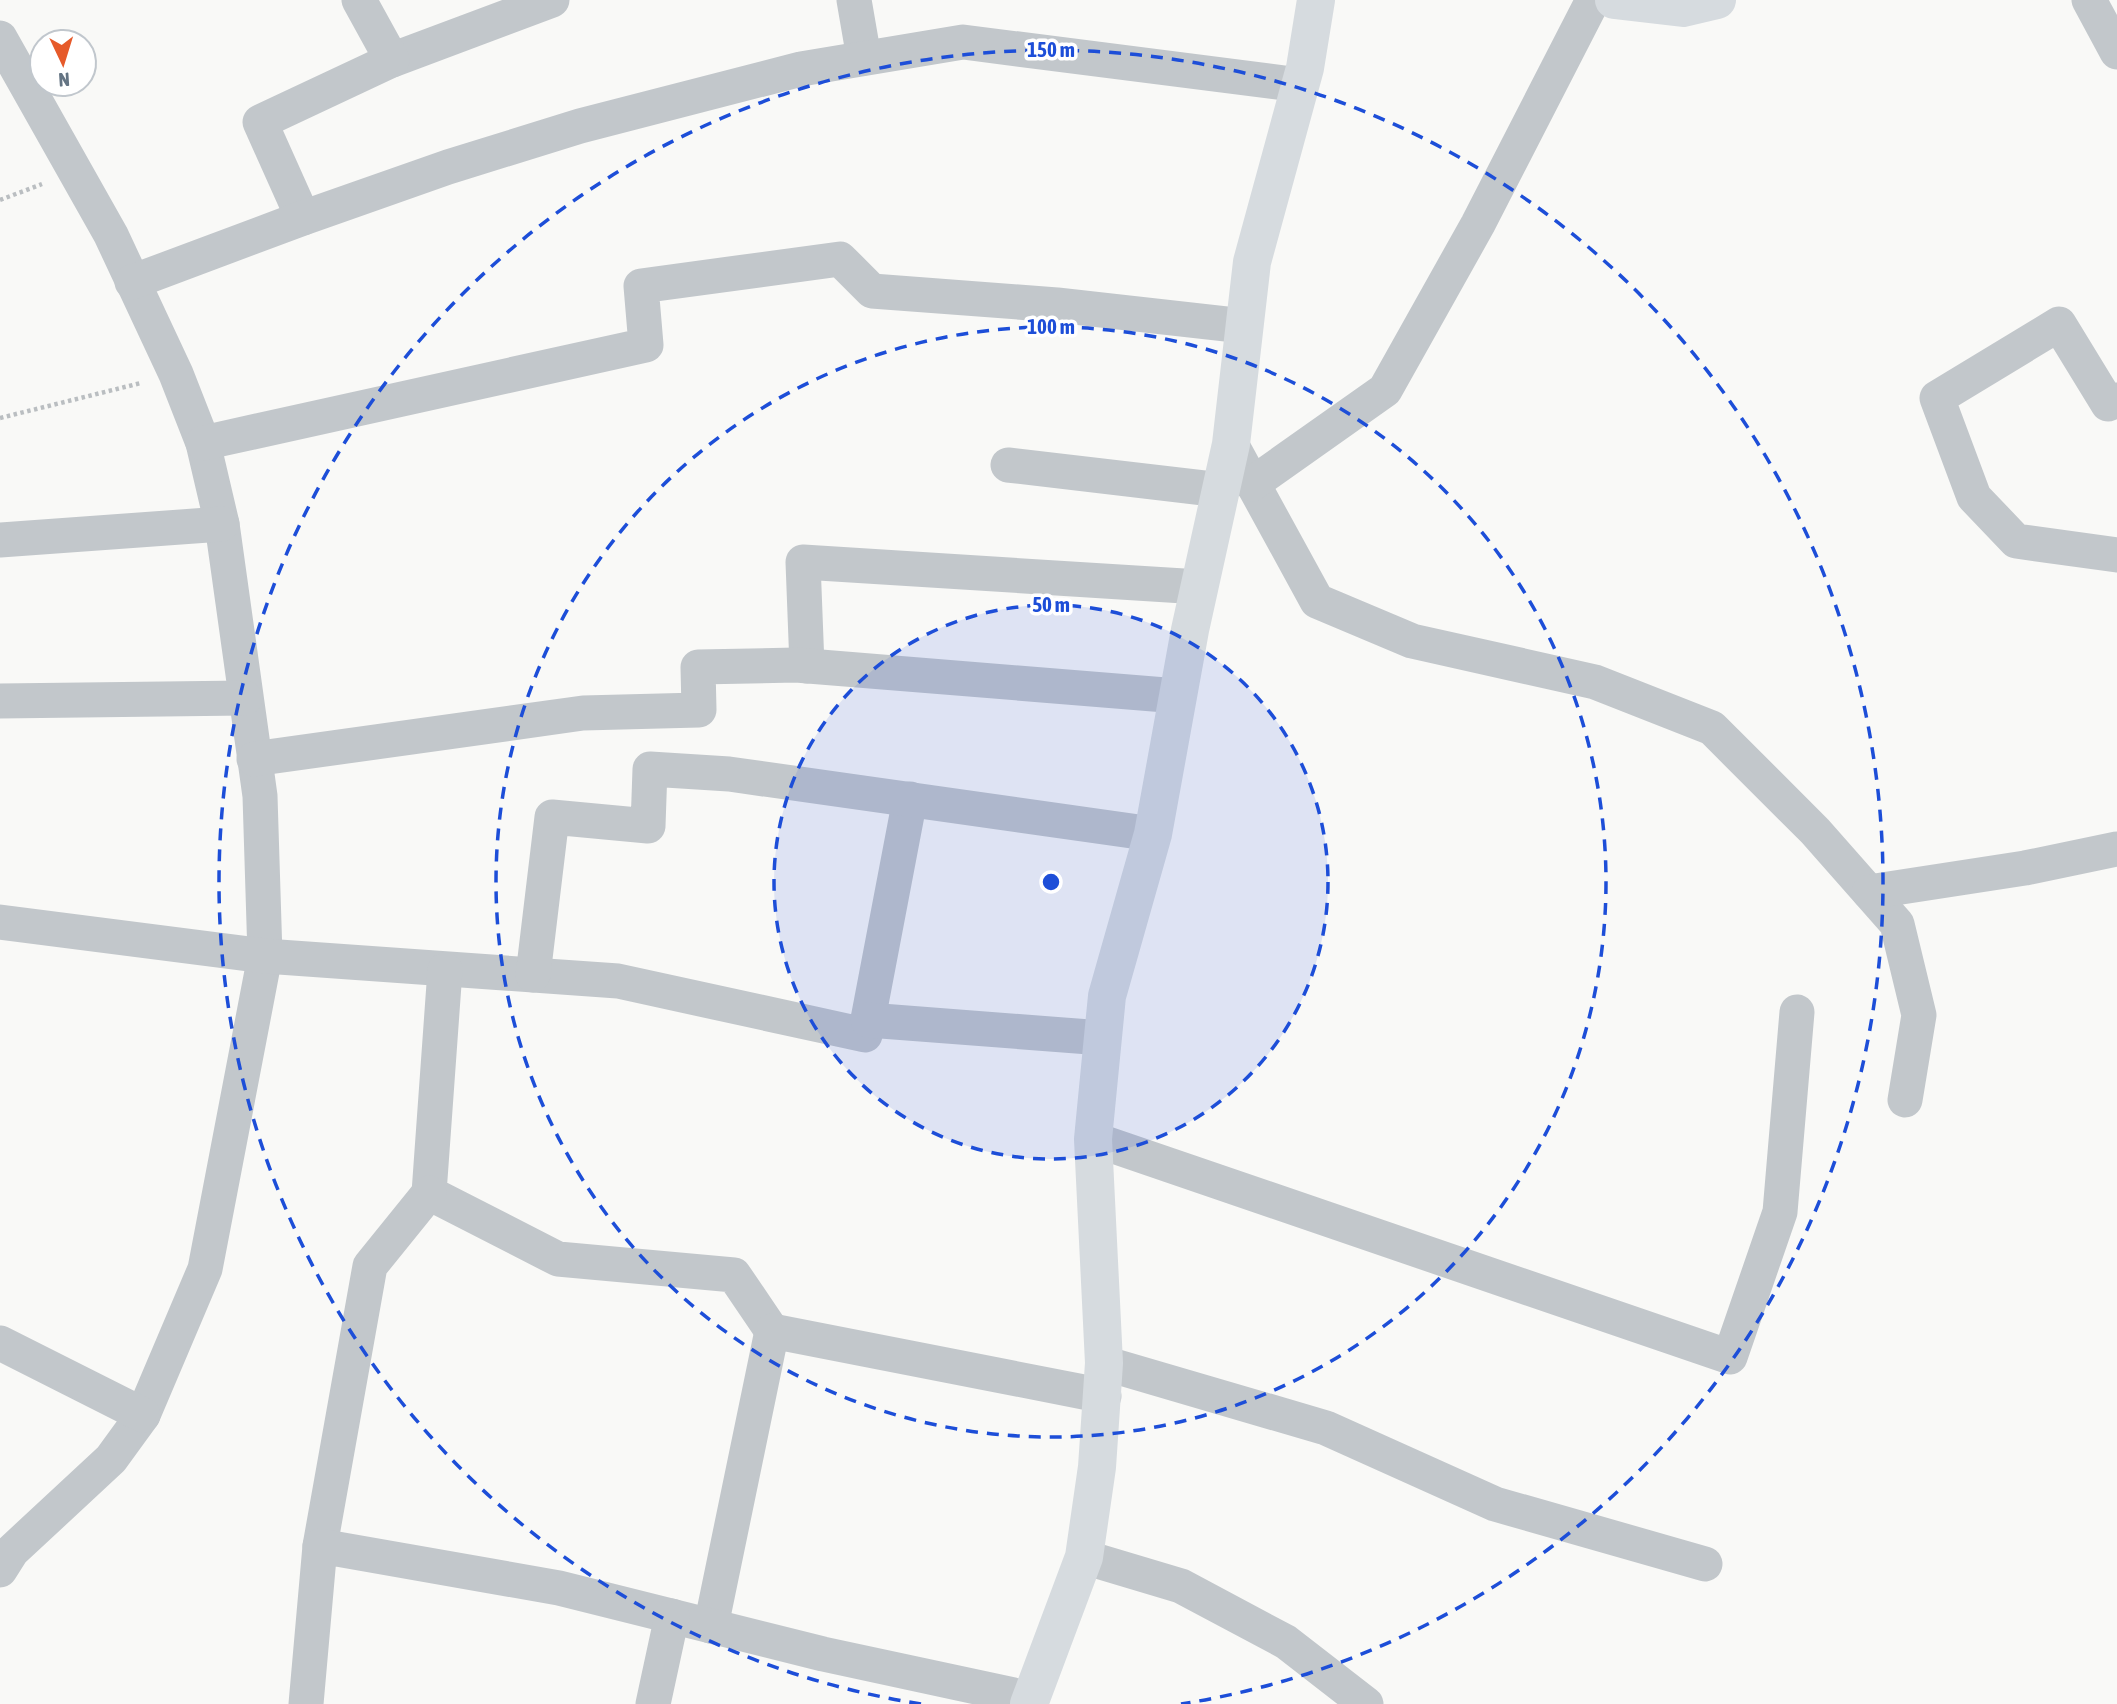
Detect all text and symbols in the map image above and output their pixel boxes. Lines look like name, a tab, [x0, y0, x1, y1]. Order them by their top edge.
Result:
north arrow	[28, 28, 98, 98]
text: 150 m	[1027, 37, 1075, 61]
text: N	[58, 69, 71, 91]
text: 100 m	[1027, 314, 1075, 338]
text: 50 m	[1032, 592, 1070, 616]
centre of rings	[1039, 870, 1063, 894]

